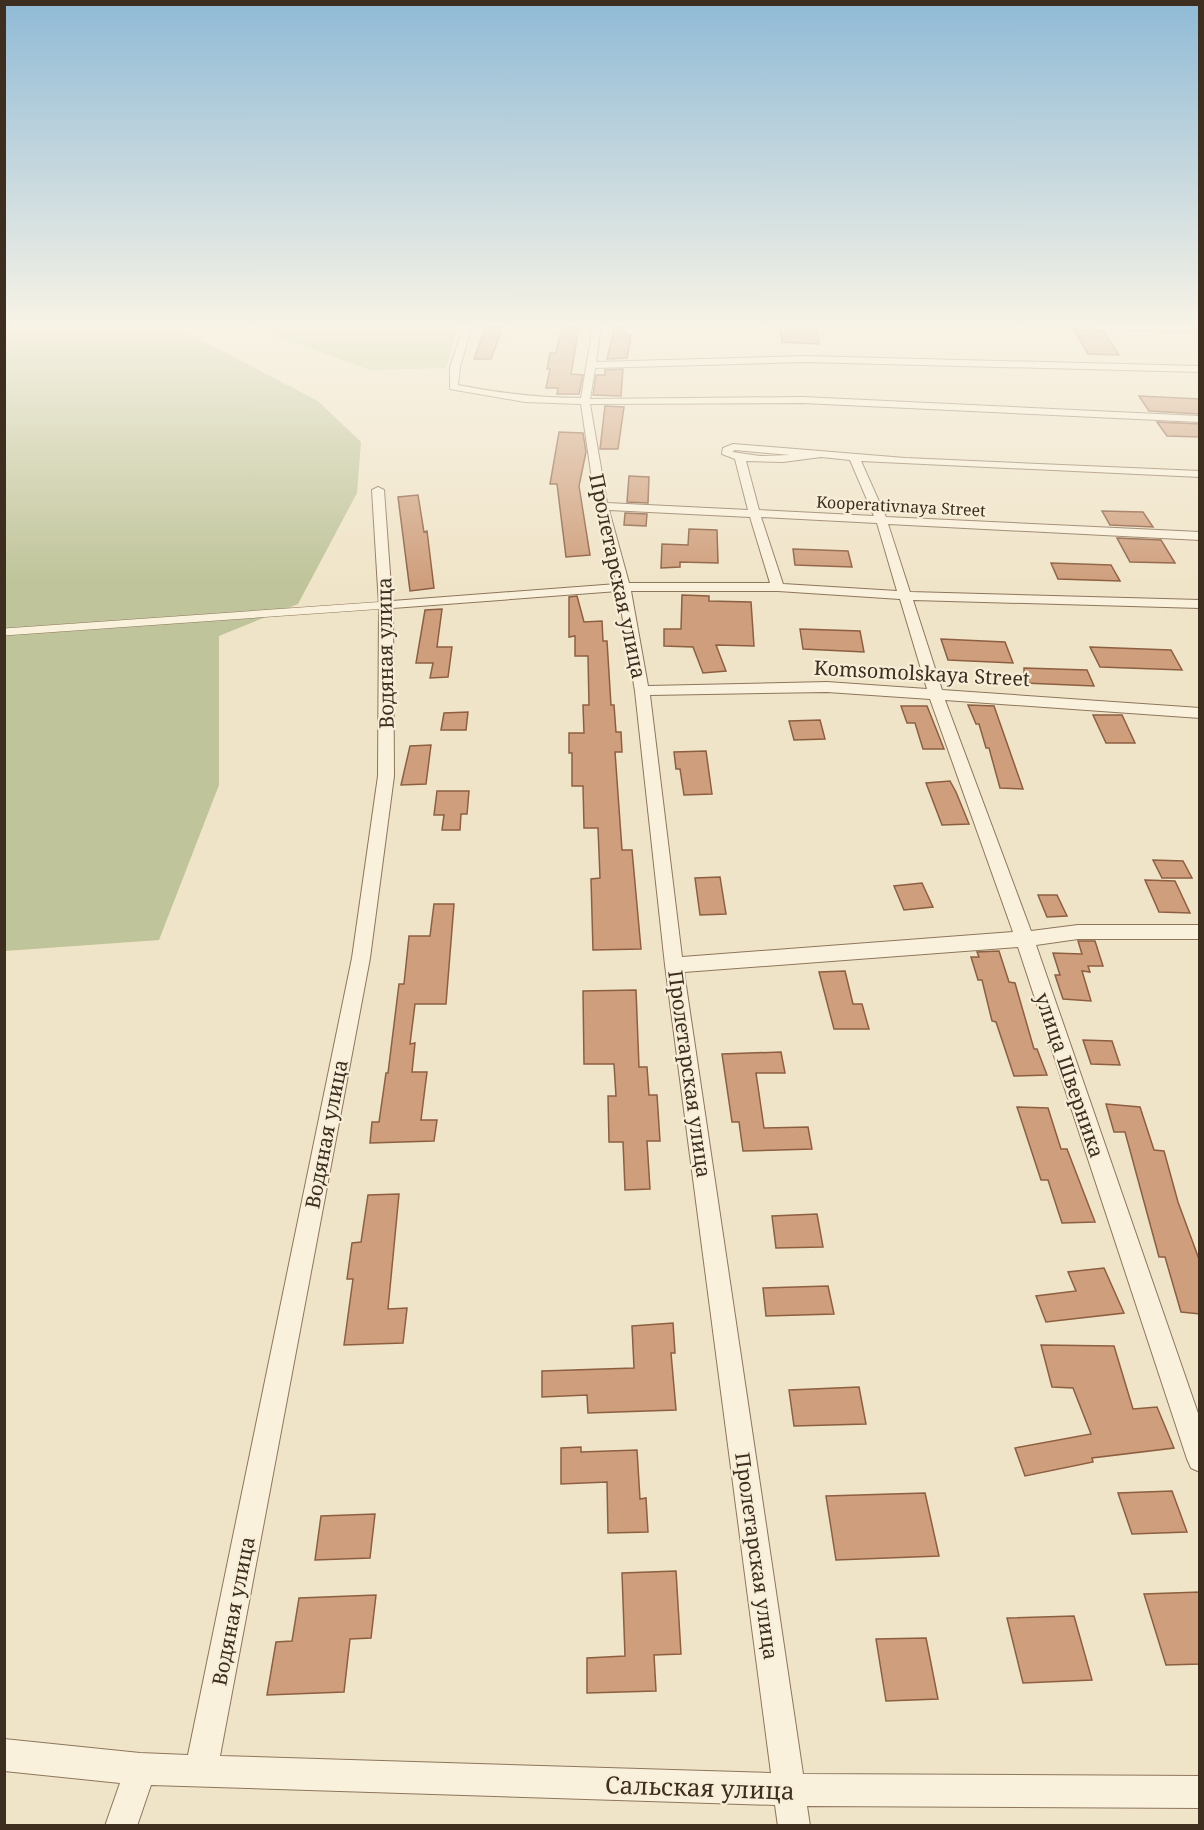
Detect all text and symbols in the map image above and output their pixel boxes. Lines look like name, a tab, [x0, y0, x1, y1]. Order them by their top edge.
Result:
street label: Пролетарская улица	[583, 471, 653, 681]
street label: Kooperativnaya Street	[816, 491, 987, 521]
street label: Водяная улица	[370, 577, 400, 729]
street label: Komsomolskaya Street	[813, 654, 1031, 692]
street label: Пролетарская улица	[662, 969, 718, 1179]
street label: улица Шверника	[1029, 989, 1111, 1161]
street label: Водяная улица	[298, 1057, 354, 1211]
street label: Пролетарская улица	[729, 1451, 785, 1661]
street label: Водяная улица	[205, 1534, 261, 1688]
street label: Сальская улица	[605, 1767, 795, 1807]

